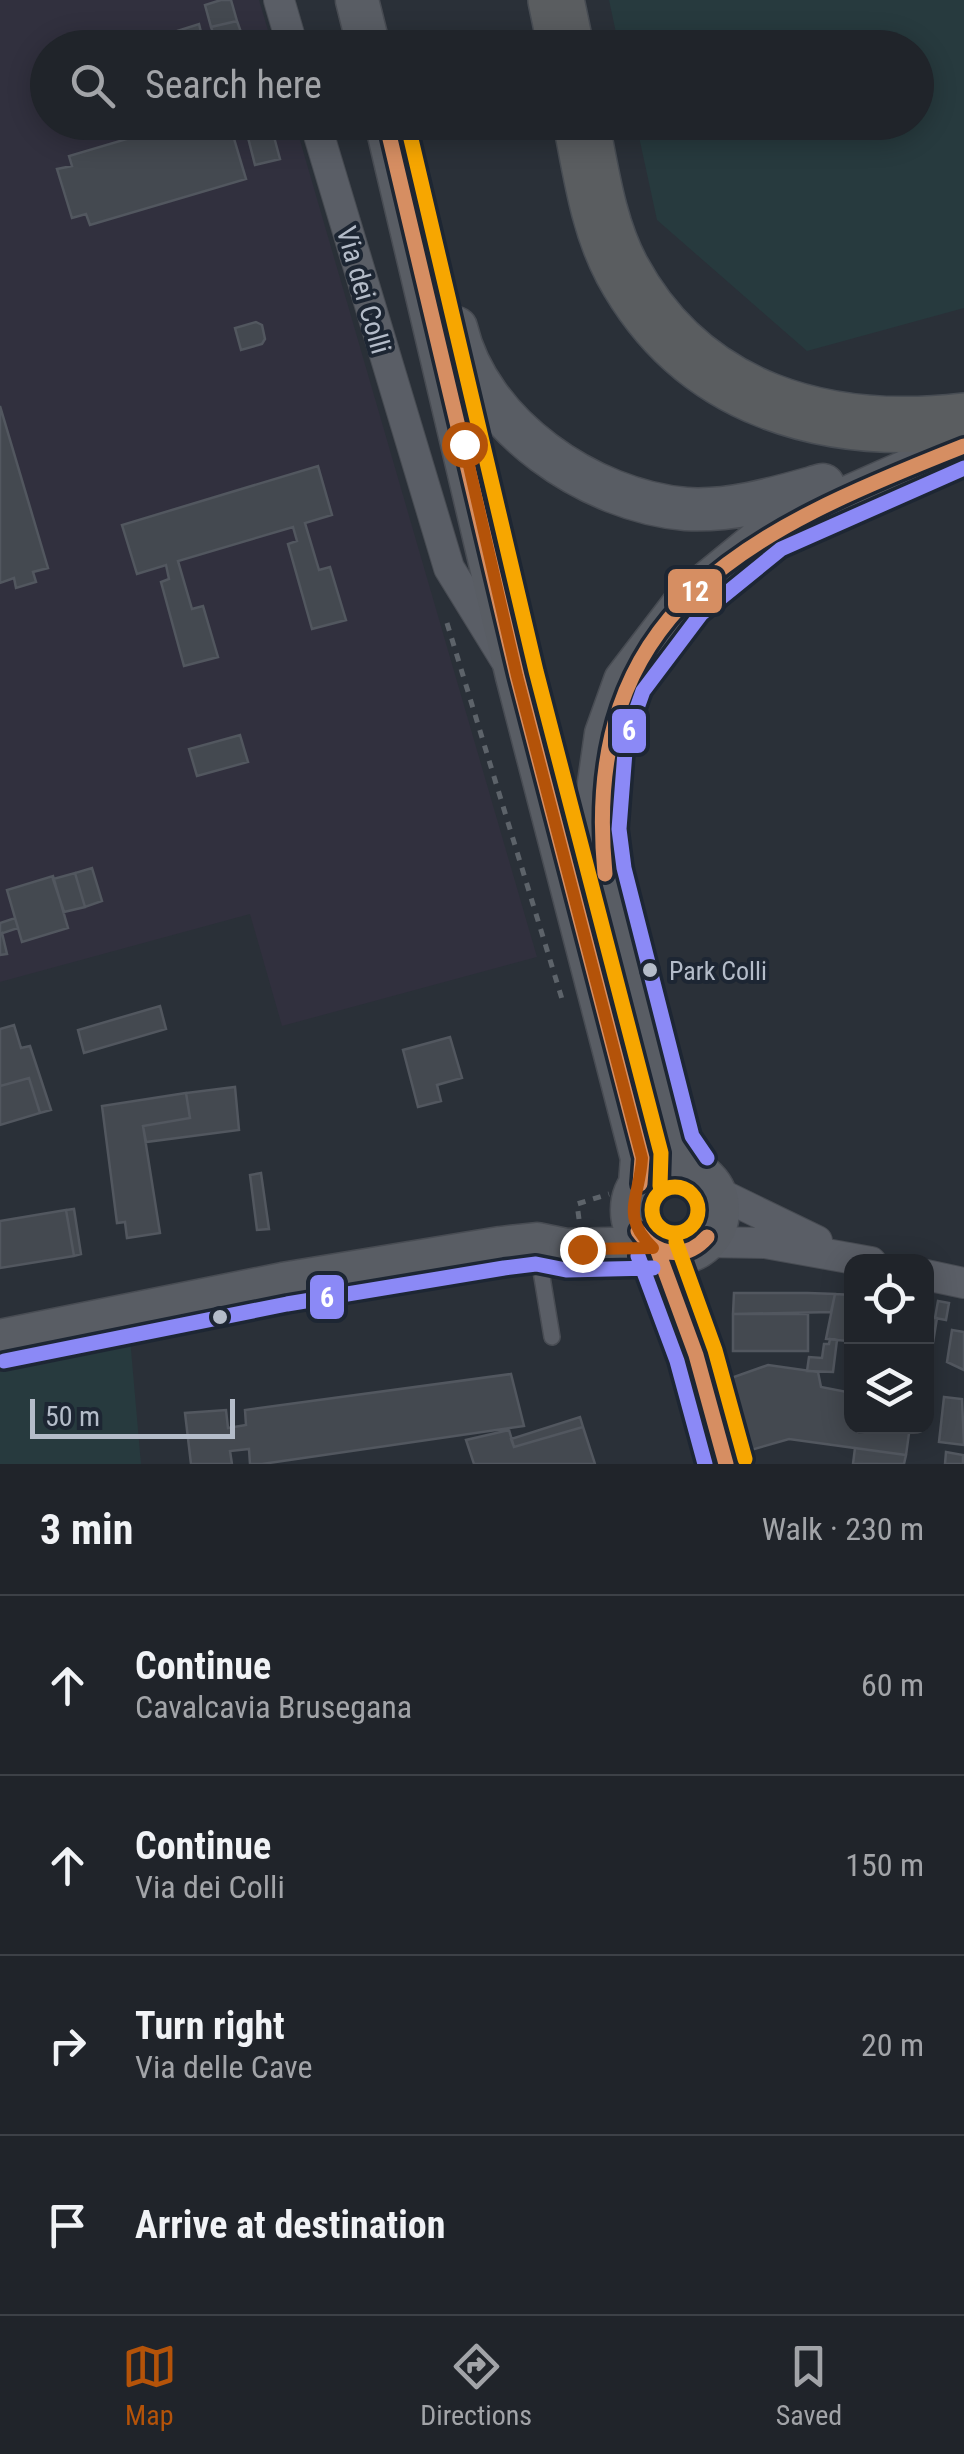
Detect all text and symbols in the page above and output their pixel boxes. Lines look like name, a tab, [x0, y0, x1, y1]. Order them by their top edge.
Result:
search box	[30, 30, 934, 140]
icon: search	[65, 58, 120, 113]
text: Search here	[145, 63, 322, 107]
street label: Via dei Colli	[330, 223, 397, 358]
route start	[442, 422, 488, 468]
line badge: 12	[666, 567, 724, 615]
text: 12	[681, 575, 709, 608]
line badge: 6	[610, 707, 648, 755]
text: 6	[622, 714, 636, 747]
place label: Park Colli	[669, 956, 767, 986]
marker: Park Colli	[640, 960, 660, 980]
route end	[560, 1227, 606, 1273]
map controls	[844, 1254, 934, 1434]
button: locate	[844, 1254, 934, 1344]
line badge: 6	[308, 1273, 346, 1321]
text: 6	[320, 1281, 334, 1314]
unlabelled marker	[210, 1307, 230, 1327]
button: layers	[844, 1344, 934, 1434]
scale bar	[30, 1394, 235, 1438]
text: 50 m	[45, 1400, 100, 1433]
text: 3 min	[40, 1505, 133, 1554]
text: Walk · 230 m	[762, 1510, 924, 1548]
text: Continue	[135, 1644, 271, 1688]
icon: ahead	[40, 1658, 95, 1713]
text: 60 m	[861, 1666, 924, 1704]
text: Cavalcavia Brusegana	[135, 1688, 412, 1726]
text: Continue	[135, 1824, 271, 1868]
icon: ahead	[40, 1838, 95, 1893]
text: 150 m	[845, 1846, 924, 1884]
text: Via dei Colli	[135, 1868, 285, 1906]
text: Turn right	[135, 2004, 285, 2048]
icon: right	[40, 2018, 95, 2073]
text: 20 m	[861, 2026, 924, 2064]
text: Via delle Cave	[135, 2048, 313, 2086]
icon: arrive	[40, 2198, 95, 2253]
text: Arrive at destination	[135, 2203, 445, 2247]
tab: Map	[122, 2339, 177, 2432]
tab: Directions	[420, 2339, 532, 2432]
tab: Saved	[776, 2339, 842, 2432]

